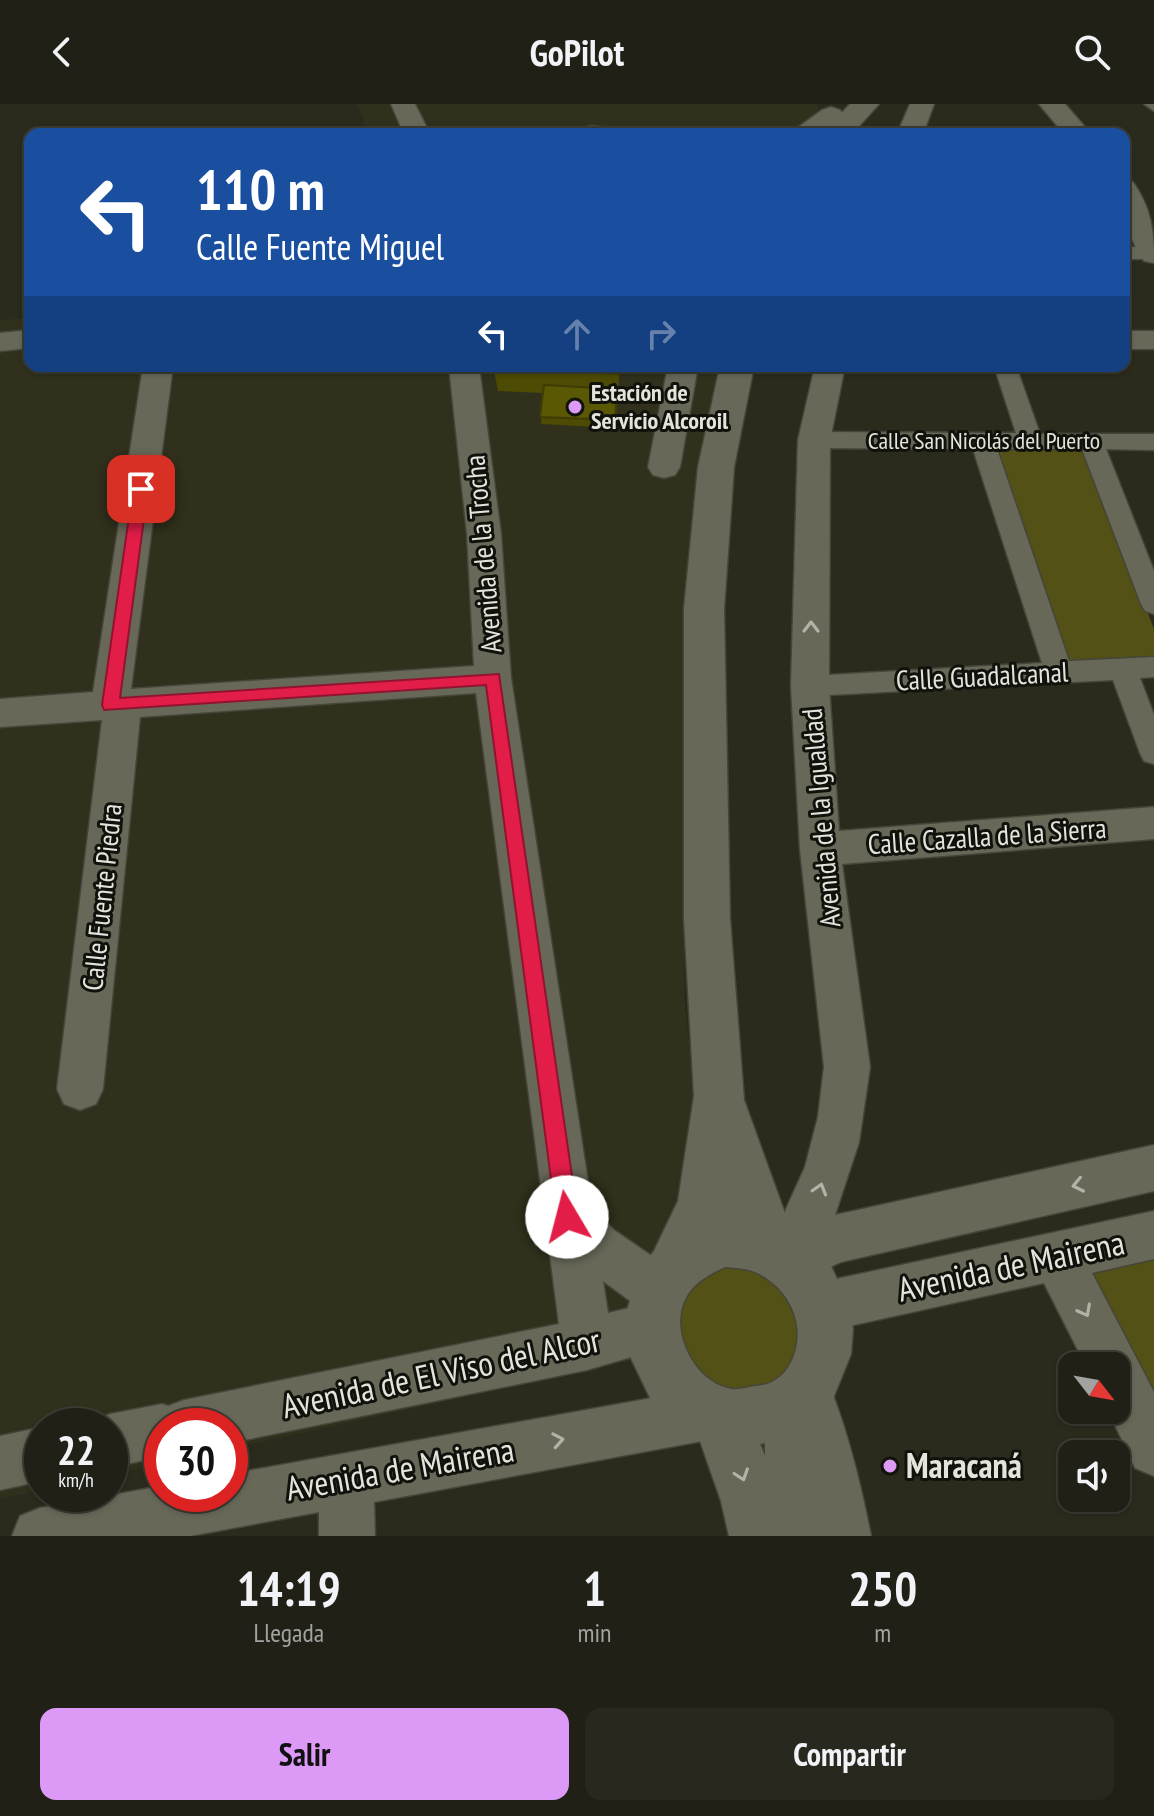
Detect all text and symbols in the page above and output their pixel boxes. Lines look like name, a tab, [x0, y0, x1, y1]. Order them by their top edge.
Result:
text: GoPilot	[530, 29, 624, 76]
icon: back	[40, 30, 84, 74]
icon: search	[1070, 30, 1114, 74]
text: 110 m	[196, 153, 325, 225]
icon: left	[64, 160, 168, 264]
text: Calle Fuente Miguel	[196, 223, 444, 270]
icon: left	[471, 312, 515, 356]
icon: ahead	[555, 312, 599, 356]
icon: right	[639, 312, 683, 356]
place label: Estación de Servicio Alcoroil	[591, 377, 728, 436]
marker: Estación de Servicio Alcoroil	[566, 398, 584, 416]
street label: Calle San Nicolás del Puerto	[868, 425, 1100, 456]
street label: Avenida de la Trocha	[455, 454, 510, 654]
pin	[107, 455, 175, 523]
icon: arrive	[119, 467, 163, 511]
one-way arrow	[802, 620, 819, 633]
street label: Calle Guadalcanal	[895, 652, 1069, 698]
street label: Avenida de la Igualdad	[792, 707, 849, 929]
street label: Calle Fuente Piedra	[73, 802, 130, 992]
street label: Calle Cazalla de la Sierra	[867, 809, 1107, 862]
position arrow	[525, 1175, 609, 1259]
one-way arrow	[1071, 1176, 1085, 1193]
one-way arrow	[811, 1183, 827, 1197]
street label: Avenida de Mairena	[893, 1220, 1128, 1311]
one-way arrow	[1076, 1303, 1091, 1318]
street label: Avenida de El Viso del Alcor	[278, 1317, 604, 1427]
north arrow	[1058, 1352, 1130, 1424]
map controls	[1058, 1352, 1130, 1512]
speed limit sign: 30	[144, 1408, 248, 1512]
text: 22	[57, 1424, 95, 1476]
street label: Avenida de Mairena	[282, 1426, 517, 1510]
one-way arrow	[551, 1433, 564, 1450]
button: sound	[1058, 1440, 1130, 1512]
place label: Maracaná	[906, 1443, 1022, 1487]
marker: Maracaná	[881, 1457, 899, 1475]
text: km/h	[58, 1467, 94, 1493]
one-way arrow	[732, 1467, 748, 1481]
text: 14:19	[237, 1557, 341, 1619]
text: 1	[583, 1557, 606, 1619]
text: 250	[848, 1557, 917, 1619]
text: Llegada	[253, 1616, 324, 1649]
text: min	[577, 1616, 611, 1649]
text: m	[874, 1616, 891, 1649]
button: Salir	[40, 1708, 569, 1800]
button: Compartir	[585, 1708, 1114, 1800]

